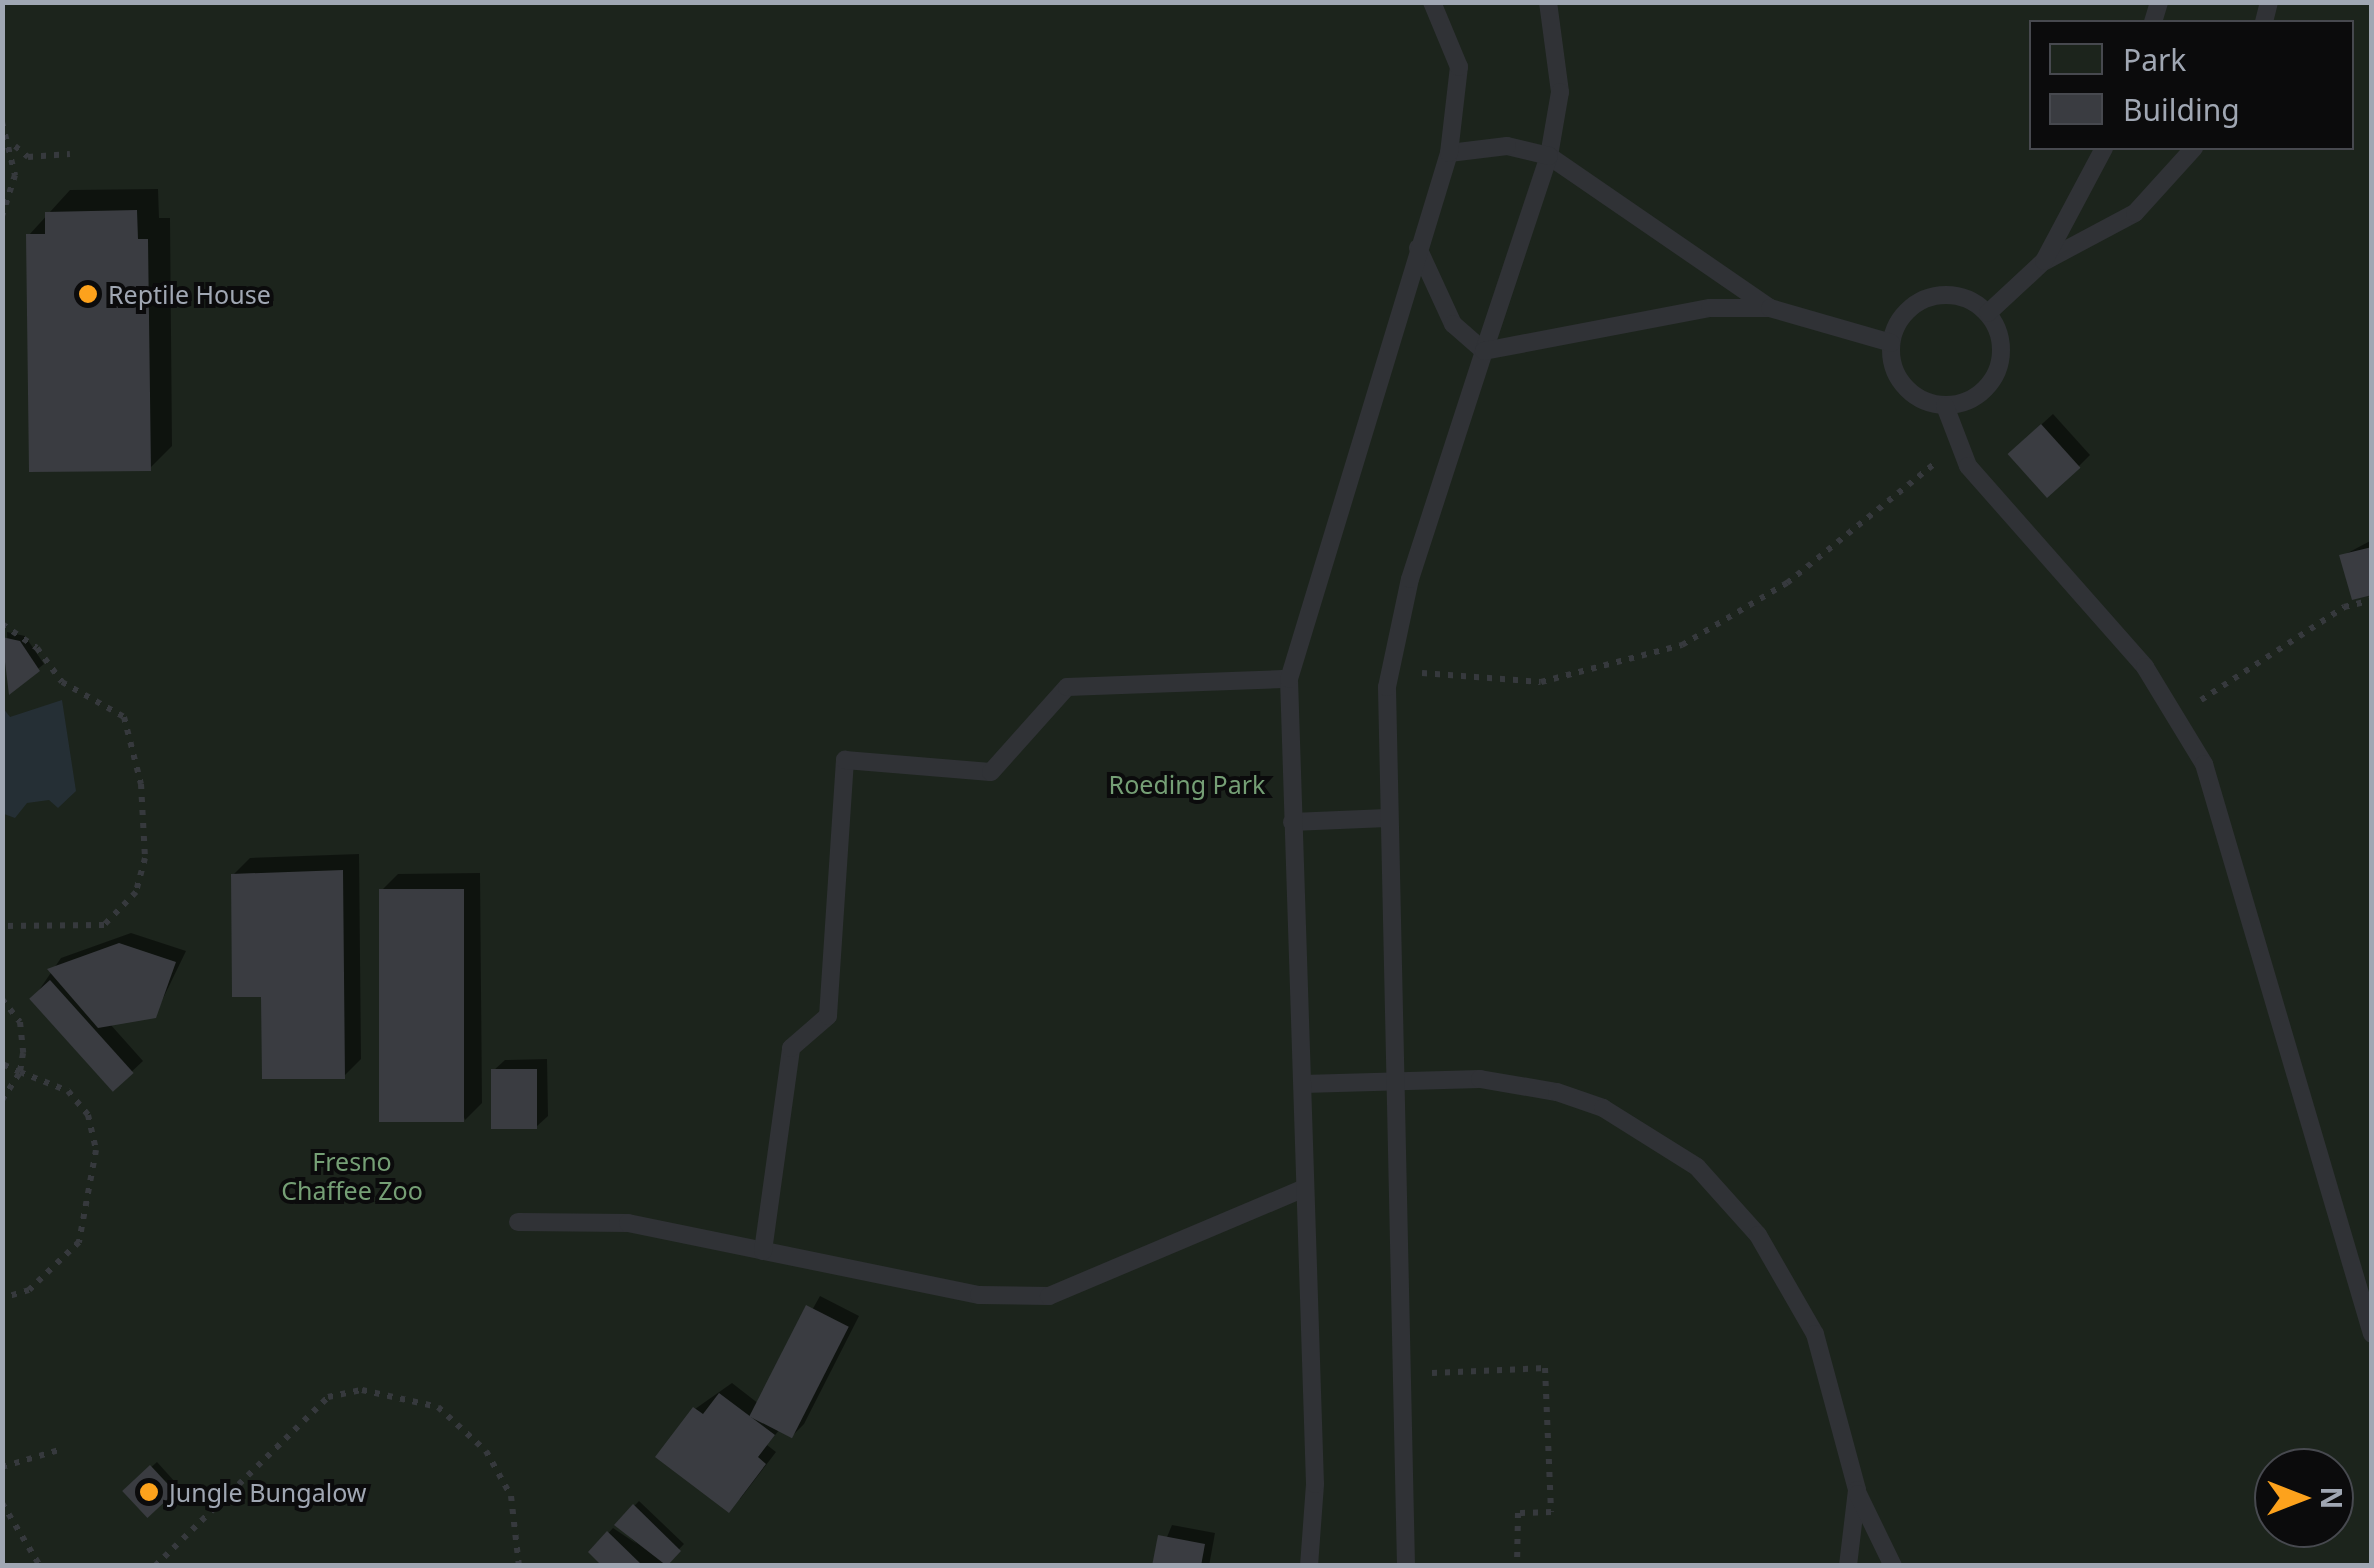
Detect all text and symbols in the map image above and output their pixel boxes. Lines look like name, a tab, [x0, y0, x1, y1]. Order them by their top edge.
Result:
legend	[2029, 20, 2354, 150]
text: Park	[2123, 39, 2186, 80]
text: Building	[2123, 89, 2240, 130]
place label: Reptile House	[108, 279, 271, 309]
marker: Reptile House	[77, 283, 99, 305]
park label: Roeding Park	[1109, 769, 1265, 799]
park label: Fresno Chaffee Zoo	[281, 1147, 423, 1206]
north arrow	[2254, 1448, 2354, 1548]
place label: Jungle Bungalow	[169, 1477, 366, 1507]
marker: Jungle Bungalow	[138, 1481, 160, 1503]
text: N	[2313, 1487, 2351, 1509]

